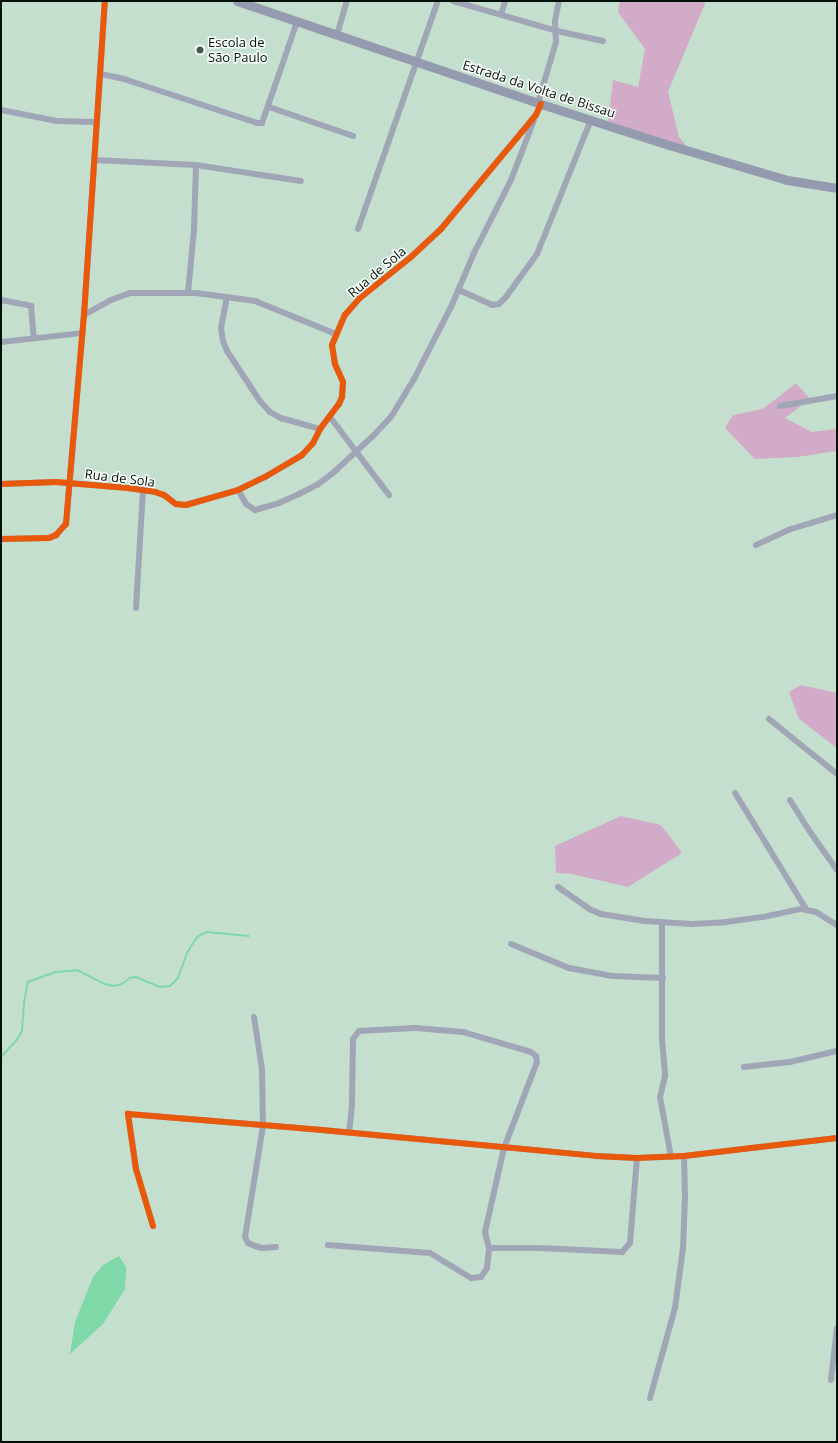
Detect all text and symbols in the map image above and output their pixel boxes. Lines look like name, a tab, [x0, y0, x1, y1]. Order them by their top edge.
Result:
place label: Escola de São Paulo	[208, 35, 268, 66]
marker: Escola de São Paulo	[195, 45, 205, 55]
street label: Estrada da Volta de Bissau	[461, 57, 617, 121]
street label: Rua de Sola	[345, 243, 409, 301]
street label: Rua de Sola	[84, 466, 156, 490]

